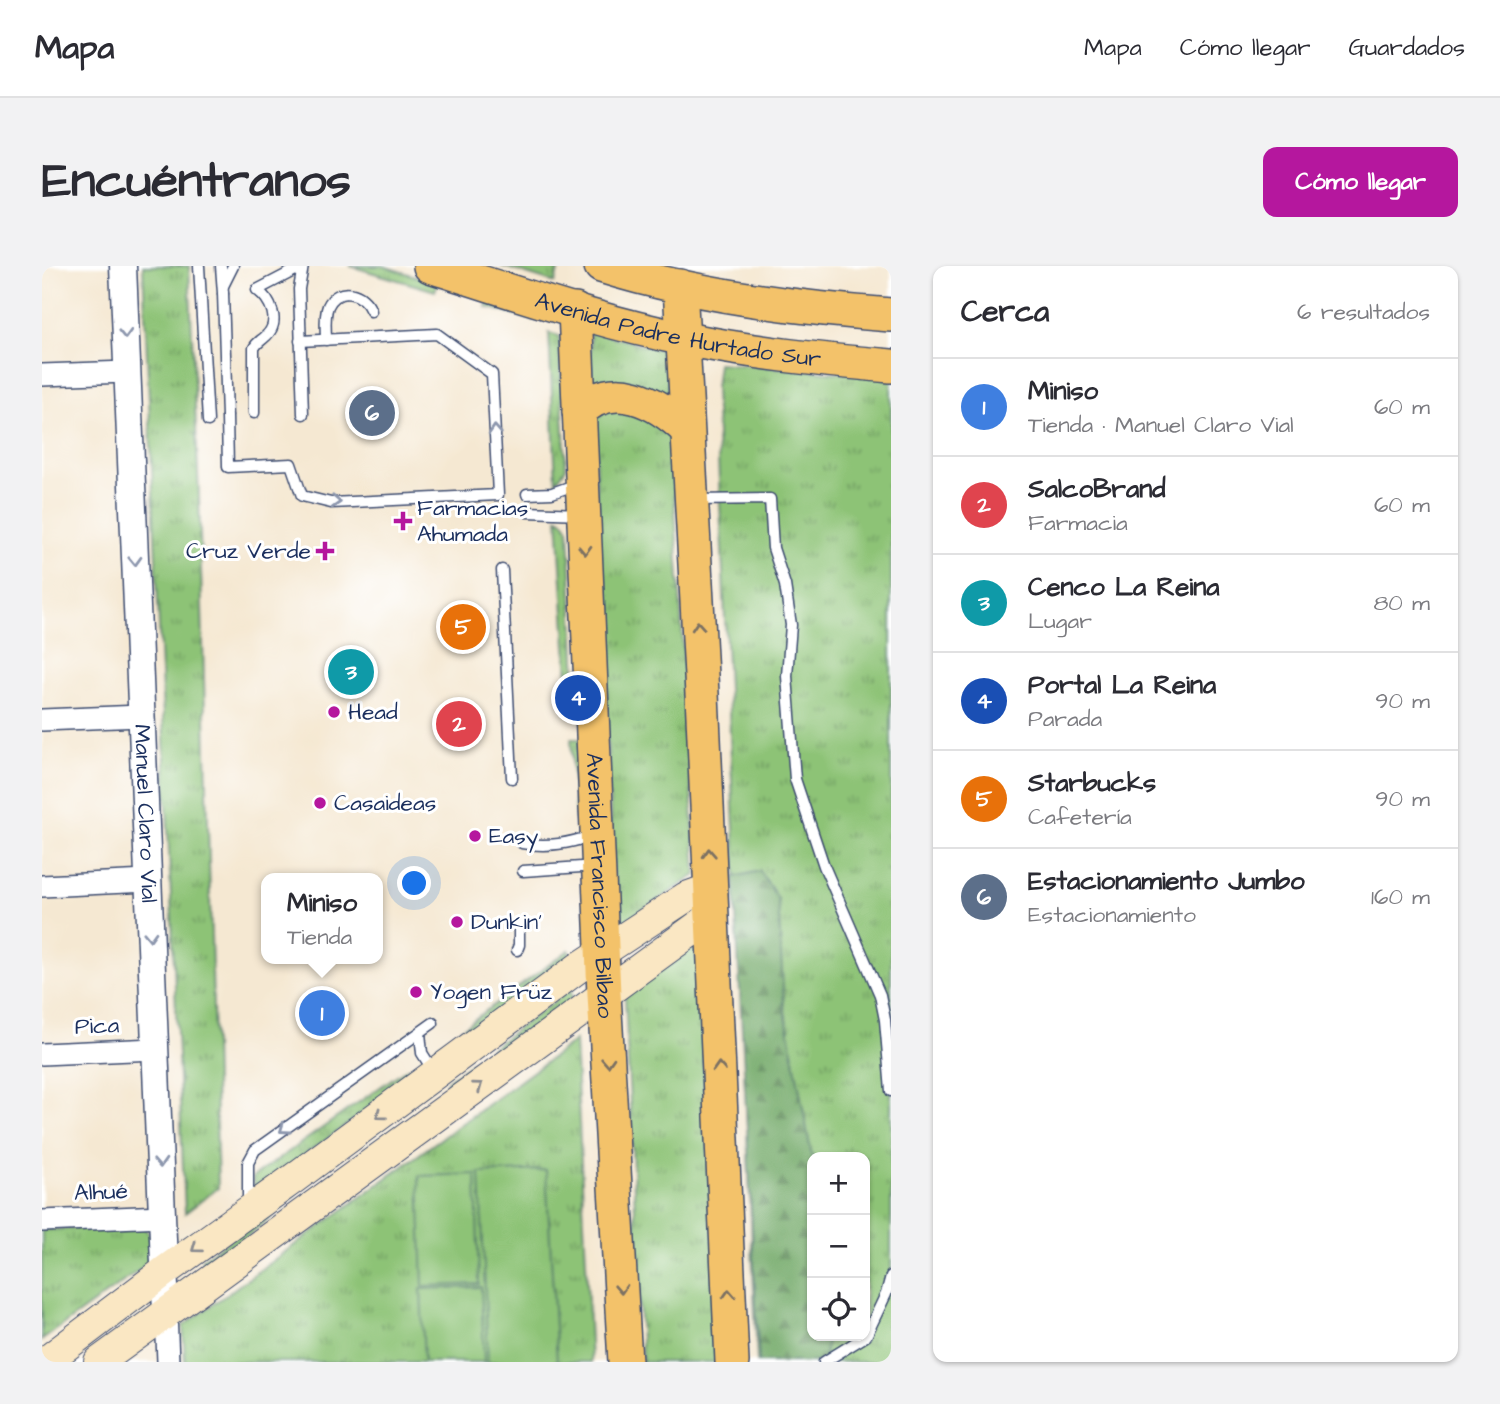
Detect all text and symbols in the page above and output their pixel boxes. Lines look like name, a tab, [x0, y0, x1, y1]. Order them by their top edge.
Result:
text: Mapa	[35, 25, 114, 71]
text: Mapa	[1084, 31, 1142, 65]
text: Cómo llegar	[1180, 31, 1310, 65]
text: Guardados	[1348, 31, 1465, 65]
button: Cómo llegar	[1263, 147, 1458, 217]
text: Encuéntranos	[42, 148, 351, 216]
street label: Avenida Padre Hurtado Sur	[531, 284, 823, 375]
text: Cerca	[961, 291, 1049, 333]
text: 6 resultados	[1297, 296, 1430, 328]
one-way arrow	[118, 329, 133, 340]
text: Miniso	[1028, 373, 1098, 409]
pin: 6	[349, 387, 395, 439]
text: 1	[983, 391, 985, 423]
text: 60 m	[1374, 391, 1430, 423]
text: Tienda · Manuel Claro Vial	[1028, 409, 1294, 441]
one-way arrow	[487, 424, 502, 435]
text: SalcoBrand	[1028, 471, 1166, 507]
text: 2	[977, 489, 991, 521]
text: 60 m	[1374, 489, 1430, 521]
place label: Farmacias Ahumada	[417, 492, 528, 550]
one-way arrow	[331, 494, 342, 509]
text: Farmacia	[1028, 507, 1128, 539]
marker: Farmacias Ahumada	[395, 513, 411, 529]
place label: Cruz Verde	[186, 535, 311, 567]
marker: Cruz Verde	[317, 543, 333, 559]
one-way arrow	[578, 545, 593, 556]
one-way arrow	[127, 556, 142, 567]
text: Cenco La Reina	[1028, 569, 1219, 605]
text: 3	[978, 587, 990, 619]
text: 80 m	[1373, 587, 1430, 619]
pin: 5	[440, 601, 486, 653]
text: Lugar	[1028, 605, 1092, 637]
one-way arrow	[690, 620, 705, 631]
pin: 3	[328, 646, 374, 698]
text: Portal La Reina	[1028, 667, 1216, 703]
pin: 4	[555, 672, 601, 724]
text: 4	[976, 685, 992, 717]
text: 90 m	[1375, 685, 1430, 717]
place label: Head	[348, 696, 398, 728]
pin: 2	[436, 698, 482, 750]
text: Parada	[1028, 703, 1102, 735]
marker: Head	[326, 704, 342, 720]
street label: Manuel Claro Vial	[126, 723, 165, 904]
street label: Avenida Francisco Bilbao	[578, 752, 621, 1019]
text: Starbucks	[1028, 765, 1156, 801]
text: 5	[976, 783, 992, 815]
text: 90 m	[1375, 783, 1430, 815]
place label: Casaideas	[334, 787, 436, 819]
marker: Casaideas	[312, 795, 328, 811]
text: Cafetería	[1028, 801, 1132, 833]
place label: Easy	[489, 820, 539, 853]
marker: Easy	[467, 828, 483, 844]
one-way arrow	[702, 847, 717, 858]
text: Estacionamiento Jumbo	[1028, 863, 1305, 899]
your location	[397, 866, 431, 900]
popup	[261, 873, 383, 964]
text: 6	[977, 881, 991, 913]
text: 160 m	[1371, 881, 1430, 913]
text: Miniso	[287, 885, 357, 921]
text: Estacionamiento	[1028, 899, 1196, 931]
place label: Dunkin'	[471, 906, 542, 938]
marker: Dunkin'	[449, 914, 465, 930]
text: Tienda	[287, 921, 352, 953]
one-way arrow	[143, 930, 158, 941]
place label: Yogen Früz	[430, 976, 553, 1009]
marker: Yogen Früz	[408, 984, 424, 1000]
pin: 1	[299, 987, 345, 1039]
street label: Pica	[74, 1009, 120, 1043]
one-way arrow	[600, 1057, 615, 1068]
one-way arrow	[711, 1061, 726, 1072]
one-way arrow	[470, 1082, 482, 1094]
one-way arrow	[376, 1107, 388, 1119]
one-way arrow	[279, 1121, 292, 1133]
map controls	[807, 1152, 870, 1341]
button: +	[807, 1152, 870, 1215]
one-way arrow	[153, 1158, 168, 1169]
street label: Alhué	[74, 1175, 128, 1209]
button: −	[807, 1215, 870, 1278]
one-way arrow	[191, 1240, 204, 1253]
button: locate	[807, 1278, 870, 1341]
one-way arrow	[613, 1284, 628, 1295]
one-way arrow	[722, 1288, 737, 1299]

